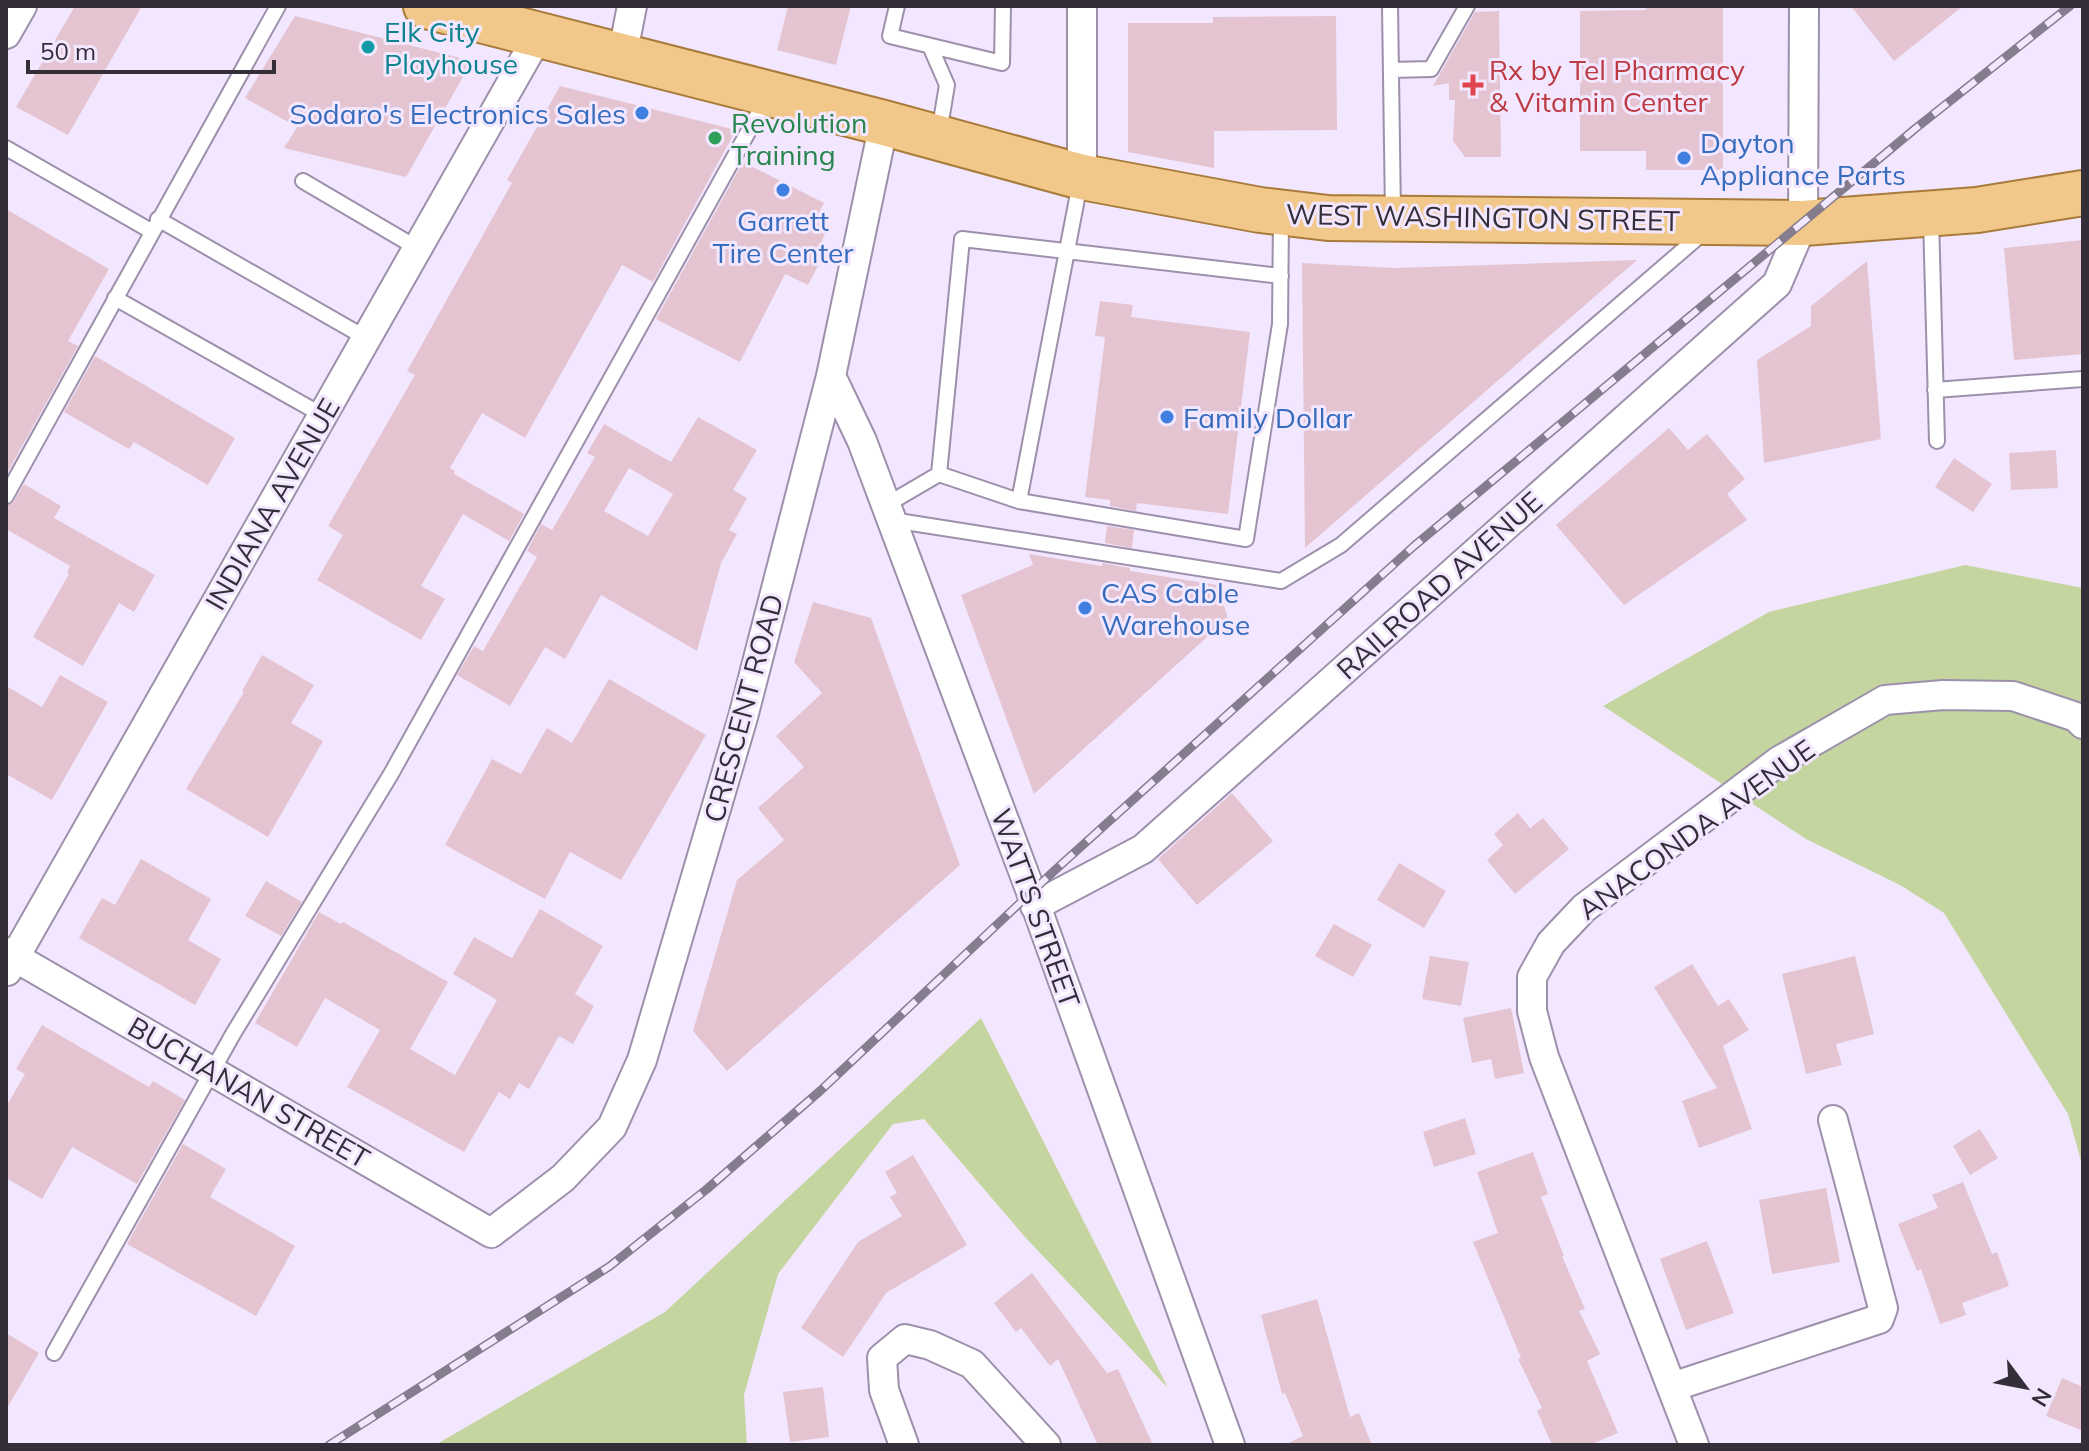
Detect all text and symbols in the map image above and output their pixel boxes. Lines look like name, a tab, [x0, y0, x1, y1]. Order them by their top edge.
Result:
place label: Elk City Playhouse	[384, 14, 518, 81]
scale bar	[28, 24, 274, 74]
text: 50 m	[40, 36, 96, 66]
marker: Elk City Playhouse	[359, 38, 377, 56]
place label: Rx by Tel Pharmacy & Vitamin Center	[1489, 52, 1745, 119]
marker: Rx by Tel Pharmacy & Vitamin Center	[1464, 76, 1482, 94]
place label: Sodaro's Electronics Sales	[289, 96, 626, 131]
marker: Sodaro's Electronics Sales	[633, 104, 651, 122]
place label: Revolution Training	[731, 105, 867, 172]
place label: Dayton Appliance Parts	[1700, 125, 1906, 192]
marker: Revolution Training	[706, 129, 724, 147]
marker: Dayton Appliance Parts	[1675, 149, 1693, 167]
marker: Garrett Tire Center	[774, 181, 792, 199]
street label: WEST WASHINGTON STREET	[1286, 196, 1680, 238]
place label: Garrett Tire Center	[713, 203, 854, 270]
street label: INDIANA AVENUE	[197, 392, 347, 616]
place label: Family Dollar	[1183, 400, 1353, 435]
marker: Family Dollar	[1158, 408, 1176, 426]
street label: RAILROAD AVENUE	[1329, 484, 1549, 686]
place label: CAS Cable Warehouse	[1101, 575, 1250, 642]
street label: CRESCENT ROAD	[696, 590, 790, 826]
marker: CAS Cable Warehouse	[1076, 599, 1094, 617]
street label: ANACONDA AVENUE	[1571, 731, 1821, 927]
street label: WATTS STREET	[984, 804, 1088, 1012]
street label: BUCHANAN STREET	[122, 1009, 376, 1175]
north arrow	[1985, 1347, 2065, 1427]
text: N	[2026, 1383, 2058, 1412]

